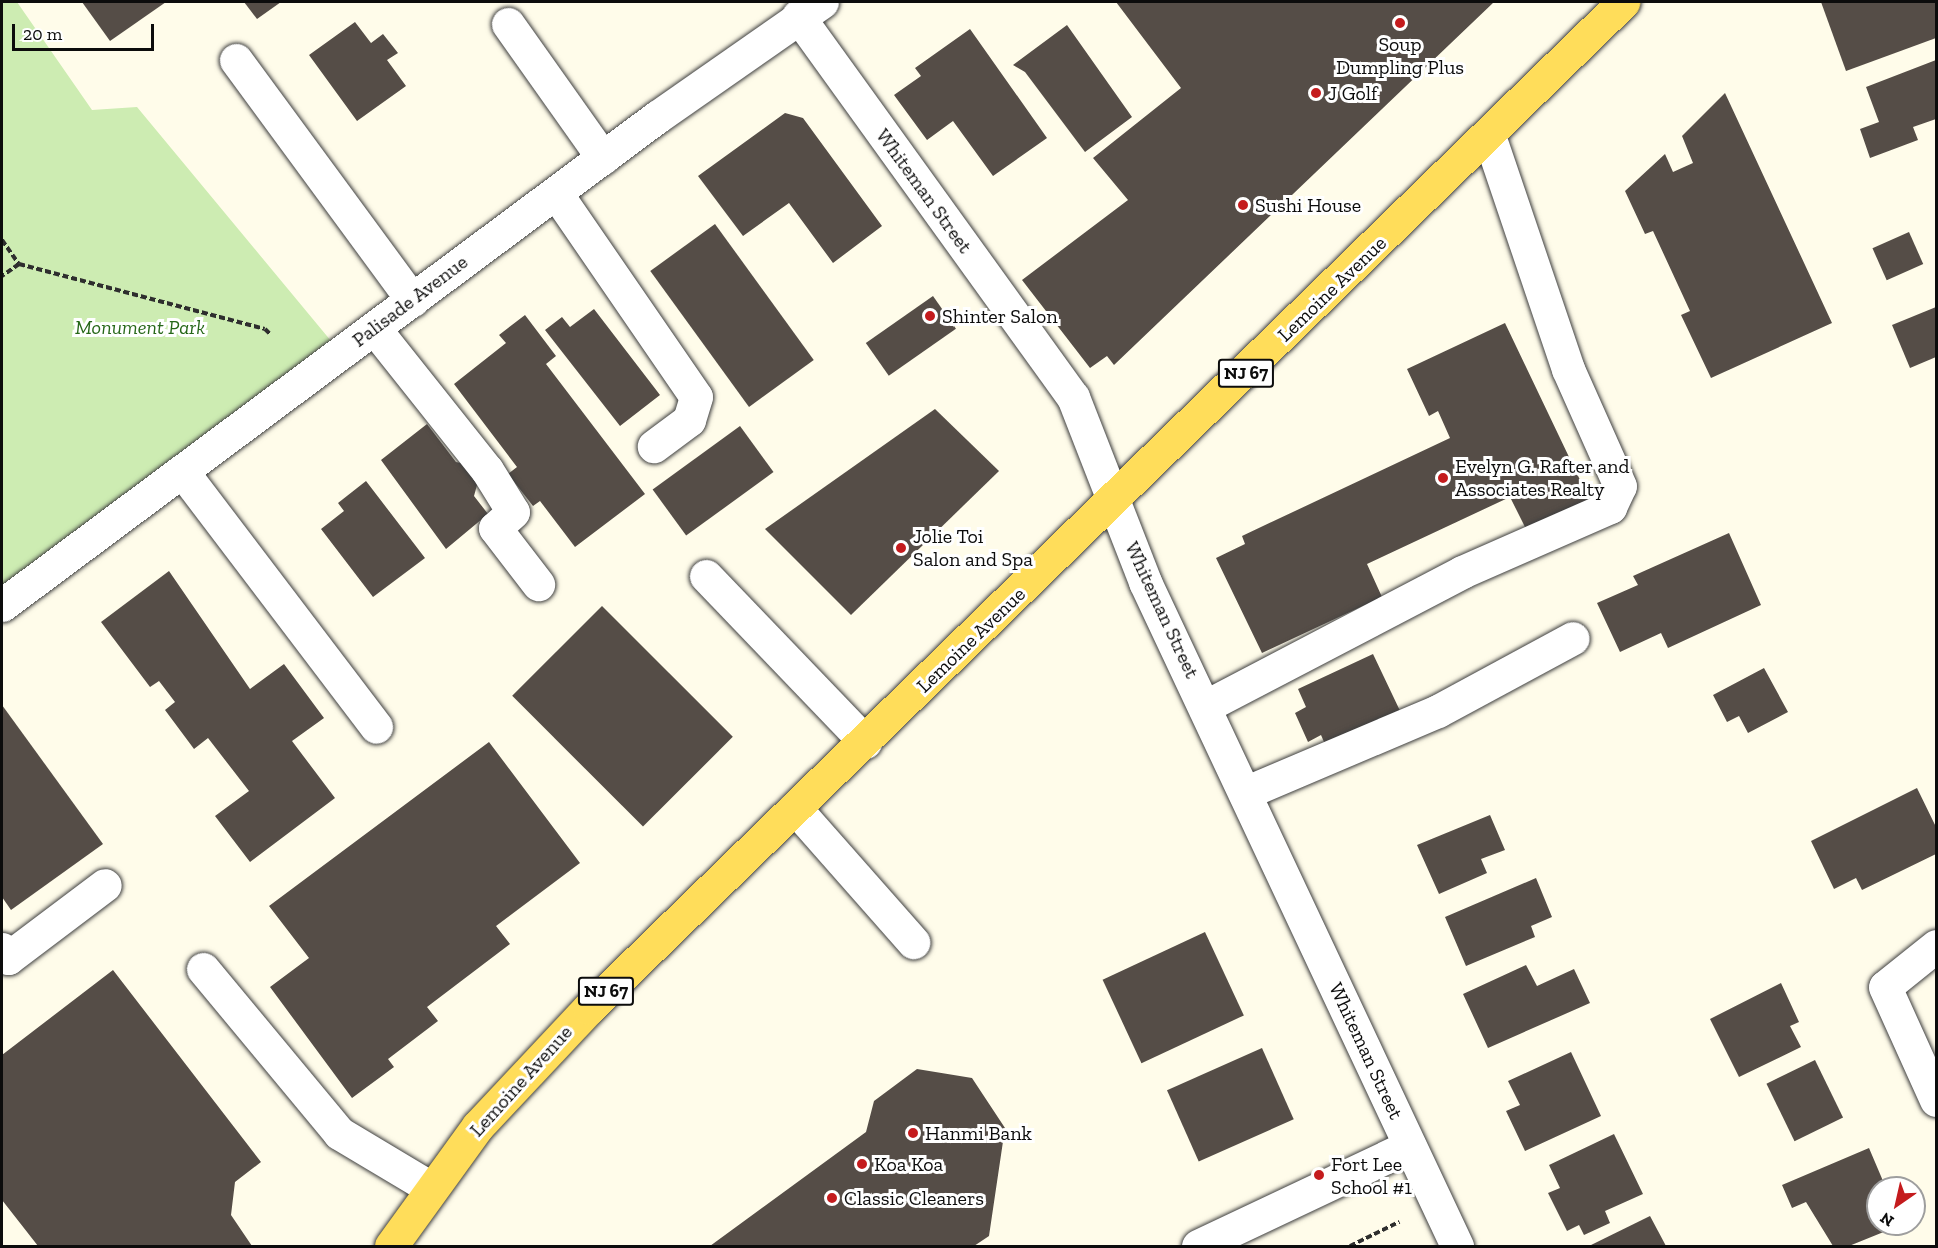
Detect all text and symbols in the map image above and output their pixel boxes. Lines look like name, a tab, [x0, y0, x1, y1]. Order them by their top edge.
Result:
scale bar	[15, 12, 158, 50]
marker: Soup Dumpling Plus	[1393, 16, 1407, 30]
text: 20 m	[23, 23, 62, 45]
place label: Soup Dumpling Plus	[1336, 33, 1464, 80]
place label: J Golf	[1328, 81, 1377, 105]
marker: J Golf	[1309, 86, 1323, 100]
street label: Whiteman Street	[871, 124, 977, 258]
place label: Sushi House	[1255, 193, 1361, 217]
marker: Sushi House	[1236, 198, 1250, 212]
street label: Lemoine Avenue	[1273, 231, 1391, 347]
street label: Palisade Avenue	[347, 250, 473, 352]
place label: Shinter Salon	[942, 304, 1058, 328]
marker: Shinter Salon	[923, 309, 937, 323]
park label: Monument Park	[75, 315, 205, 339]
road number: NJ 67	[1218, 358, 1274, 388]
place label: Evelyn G. Rafter and Associates Realty	[1455, 454, 1630, 501]
marker: Evelyn G. Rafter and Associates Realty	[1436, 471, 1450, 485]
place label: Jolie Toi Salon and Spa	[913, 524, 1033, 571]
street label: Whiteman Street	[1120, 538, 1204, 682]
marker: Jolie Toi Salon and Spa	[894, 541, 908, 555]
street label: Lemoine Avenue	[912, 582, 1030, 698]
road number: NJ 67	[578, 976, 634, 1006]
street label: Whiteman Street	[1324, 979, 1408, 1123]
street label: Lemoine Avenue	[465, 1020, 577, 1142]
place label: Hanmi Bank	[925, 1121, 1032, 1145]
marker: Hanmi Bank	[906, 1126, 920, 1140]
place label: Koa Koa	[874, 1152, 943, 1176]
place label: Fort Lee School #1	[1331, 1152, 1412, 1199]
marker: Koa Koa	[855, 1157, 869, 1171]
marker: Fort Lee School #1	[1312, 1168, 1326, 1182]
north arrow	[1866, 1176, 1926, 1236]
place label: Classic Cleaners	[844, 1186, 984, 1210]
marker: Classic Cleaners	[825, 1191, 839, 1205]
text: N	[1876, 1208, 1897, 1231]

